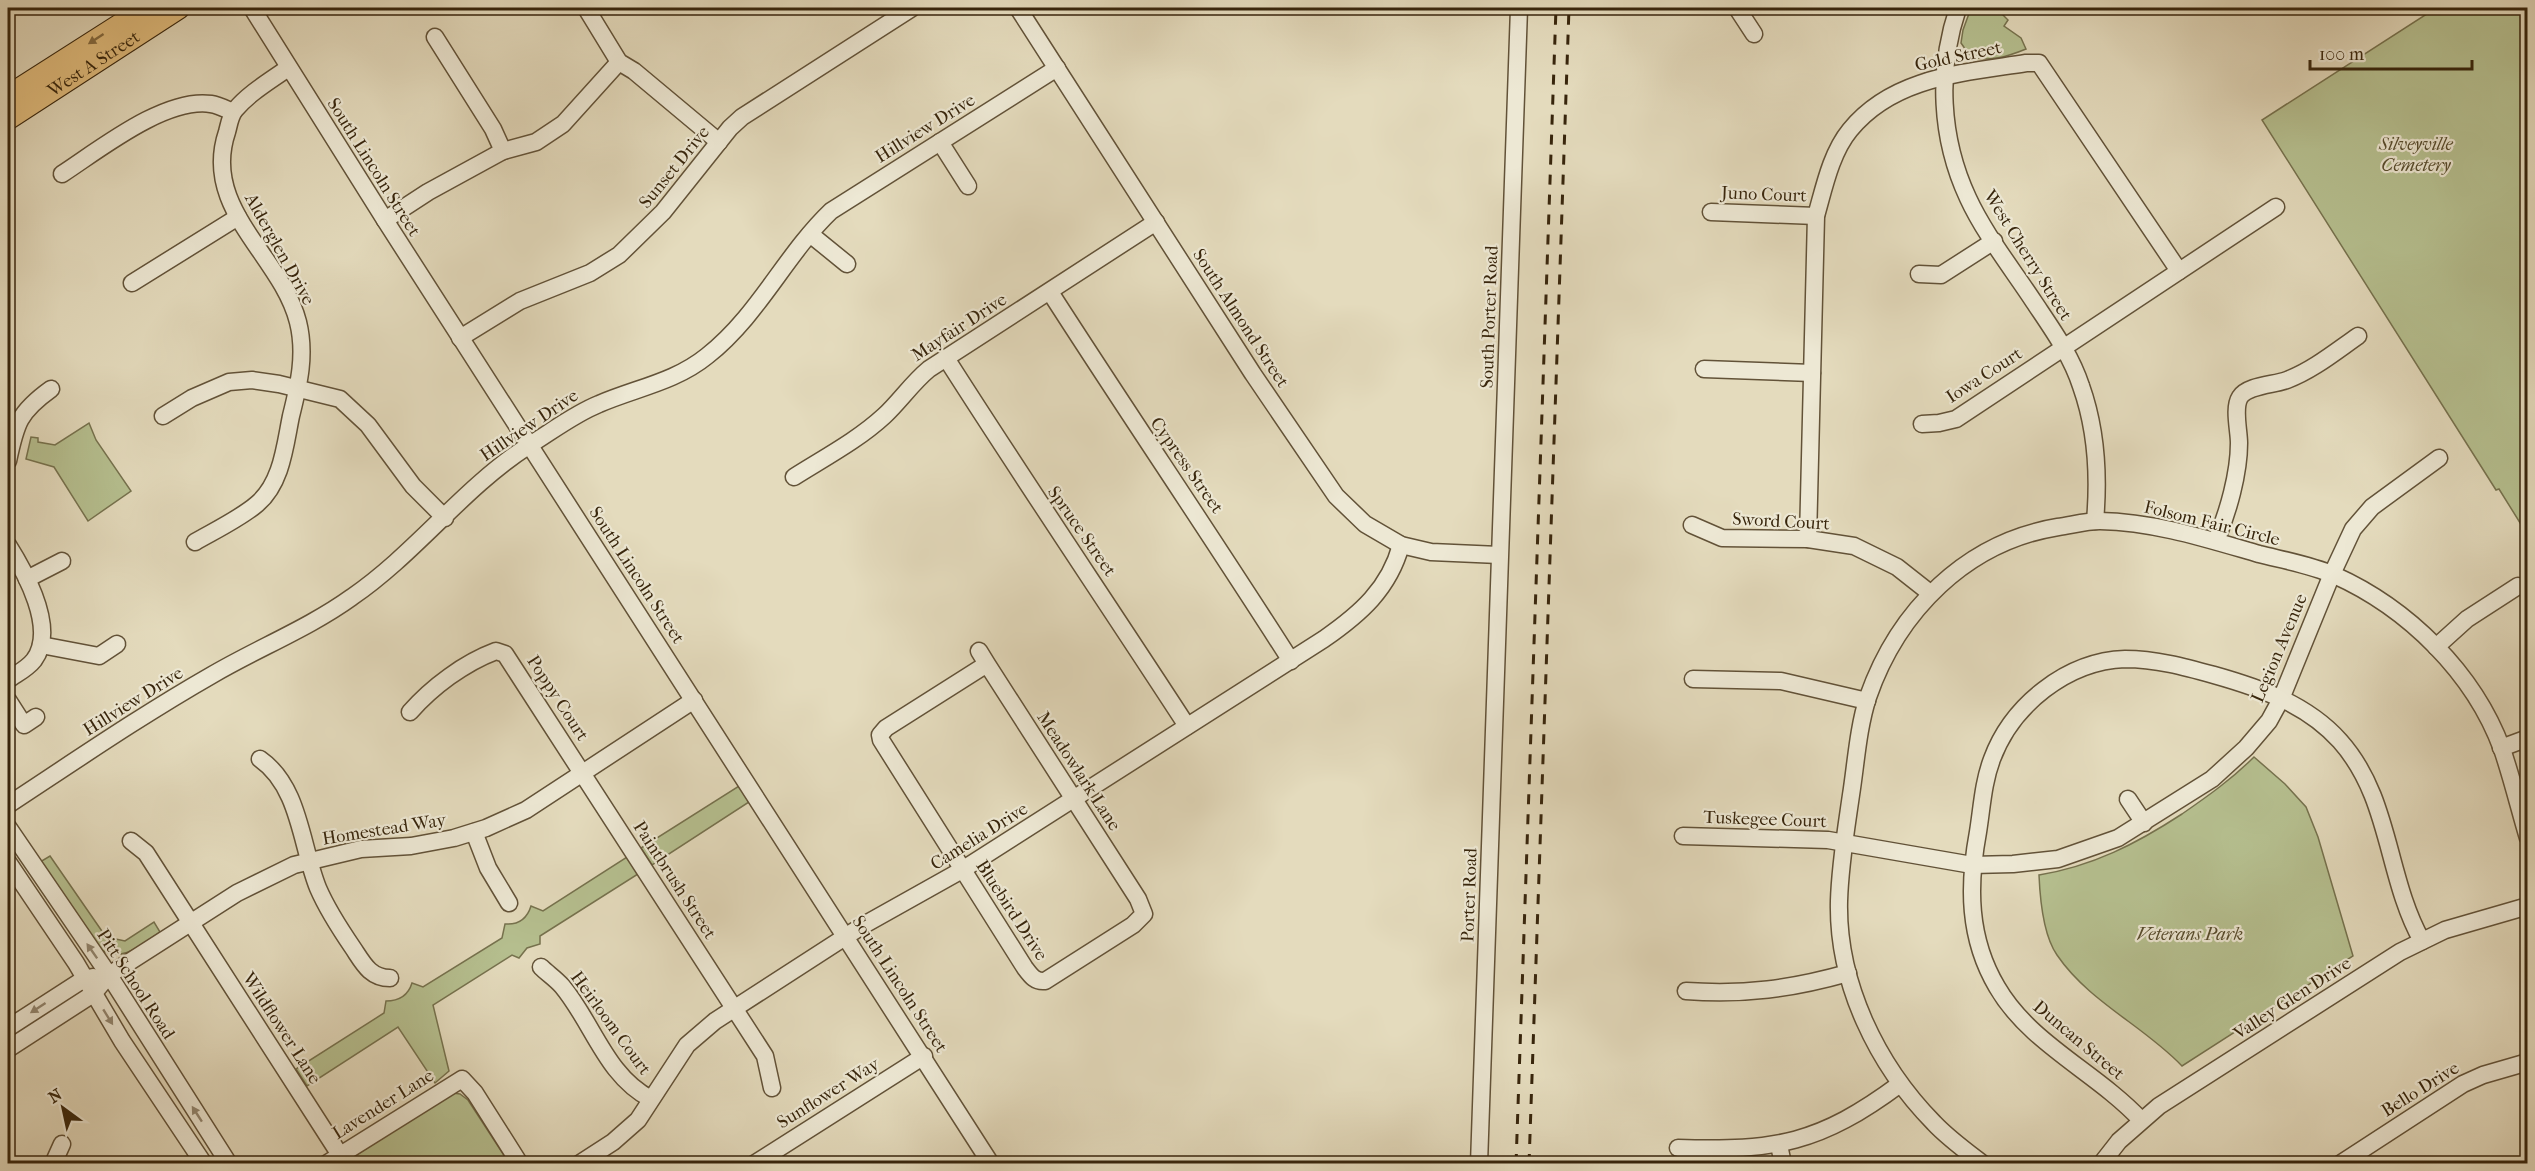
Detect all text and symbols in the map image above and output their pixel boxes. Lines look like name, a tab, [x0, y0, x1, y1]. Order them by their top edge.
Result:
street label: West A Street	[43, 26, 144, 102]
one-way arrow	[88, 33, 104, 44]
scale bar	[2310, 33, 2472, 71]
street label: Gold Street	[1913, 37, 2004, 76]
text: 100 m	[2319, 44, 2364, 65]
street label: Hillview Drive	[872, 89, 979, 167]
street label: South Lincoln Street	[323, 94, 425, 241]
street label: Sunset Drive	[635, 122, 714, 213]
park label: Silveyville Cemetery	[2378, 134, 2454, 176]
street label: Juno Court	[1719, 182, 1808, 207]
street label: West Cherry Street	[1979, 185, 2076, 325]
street label: Alderglen Drive	[240, 189, 319, 309]
street label: South Almond Street	[1188, 245, 1294, 392]
street label: South Porter Road	[1477, 245, 1502, 389]
street label: Mayfair Drive	[908, 289, 1011, 366]
street label: Iowa Court	[1942, 343, 2027, 408]
street label: Hillview Drive	[476, 385, 582, 466]
street label: Cypress Street	[1146, 413, 1228, 518]
street label: Spruce Street	[1043, 482, 1121, 581]
street label: Folsom Fair Circle	[2142, 496, 2282, 551]
street label: South Lincoln Street	[584, 503, 689, 648]
street label: Sword Court	[1732, 508, 1831, 535]
street label: Legion Avenue	[2247, 591, 2312, 706]
street label: Poppy Court	[522, 652, 593, 745]
street label: Hillview Drive	[80, 662, 187, 740]
street label: Meadowlark Lane	[1032, 708, 1125, 835]
street label: Camelia Drive	[927, 798, 1032, 875]
street label: Tuskegee Court	[1703, 807, 1827, 832]
street label: Homestead Way	[321, 809, 449, 850]
street label: Paintbrush Street	[629, 817, 721, 944]
street label: Porter Road	[1457, 847, 1482, 942]
street label: Bluebird Drive	[971, 856, 1052, 964]
street label: South Lincoln Street	[847, 912, 952, 1057]
park label: Veterans Park	[2137, 924, 2243, 945]
street label: Pitt School Road	[92, 925, 179, 1043]
one-way arrow	[86, 943, 98, 959]
street label: Valley Glen Drive	[2229, 953, 2355, 1045]
street label: Heirloom Court	[566, 967, 656, 1080]
street label: Wildflower Lane	[237, 968, 325, 1088]
street label: Duncan Street	[2029, 996, 2129, 1085]
one-way arrow	[30, 1002, 47, 1013]
one-way arrow	[102, 1009, 113, 1025]
street label: Sunflower Way	[773, 1053, 884, 1133]
street label: Bello Drive	[2378, 1057, 2463, 1121]
street label: Lavender Lane	[329, 1065, 438, 1144]
north arrow	[33, 1078, 93, 1138]
text: N	[45, 1084, 66, 1107]
one-way arrow	[192, 1106, 203, 1122]

